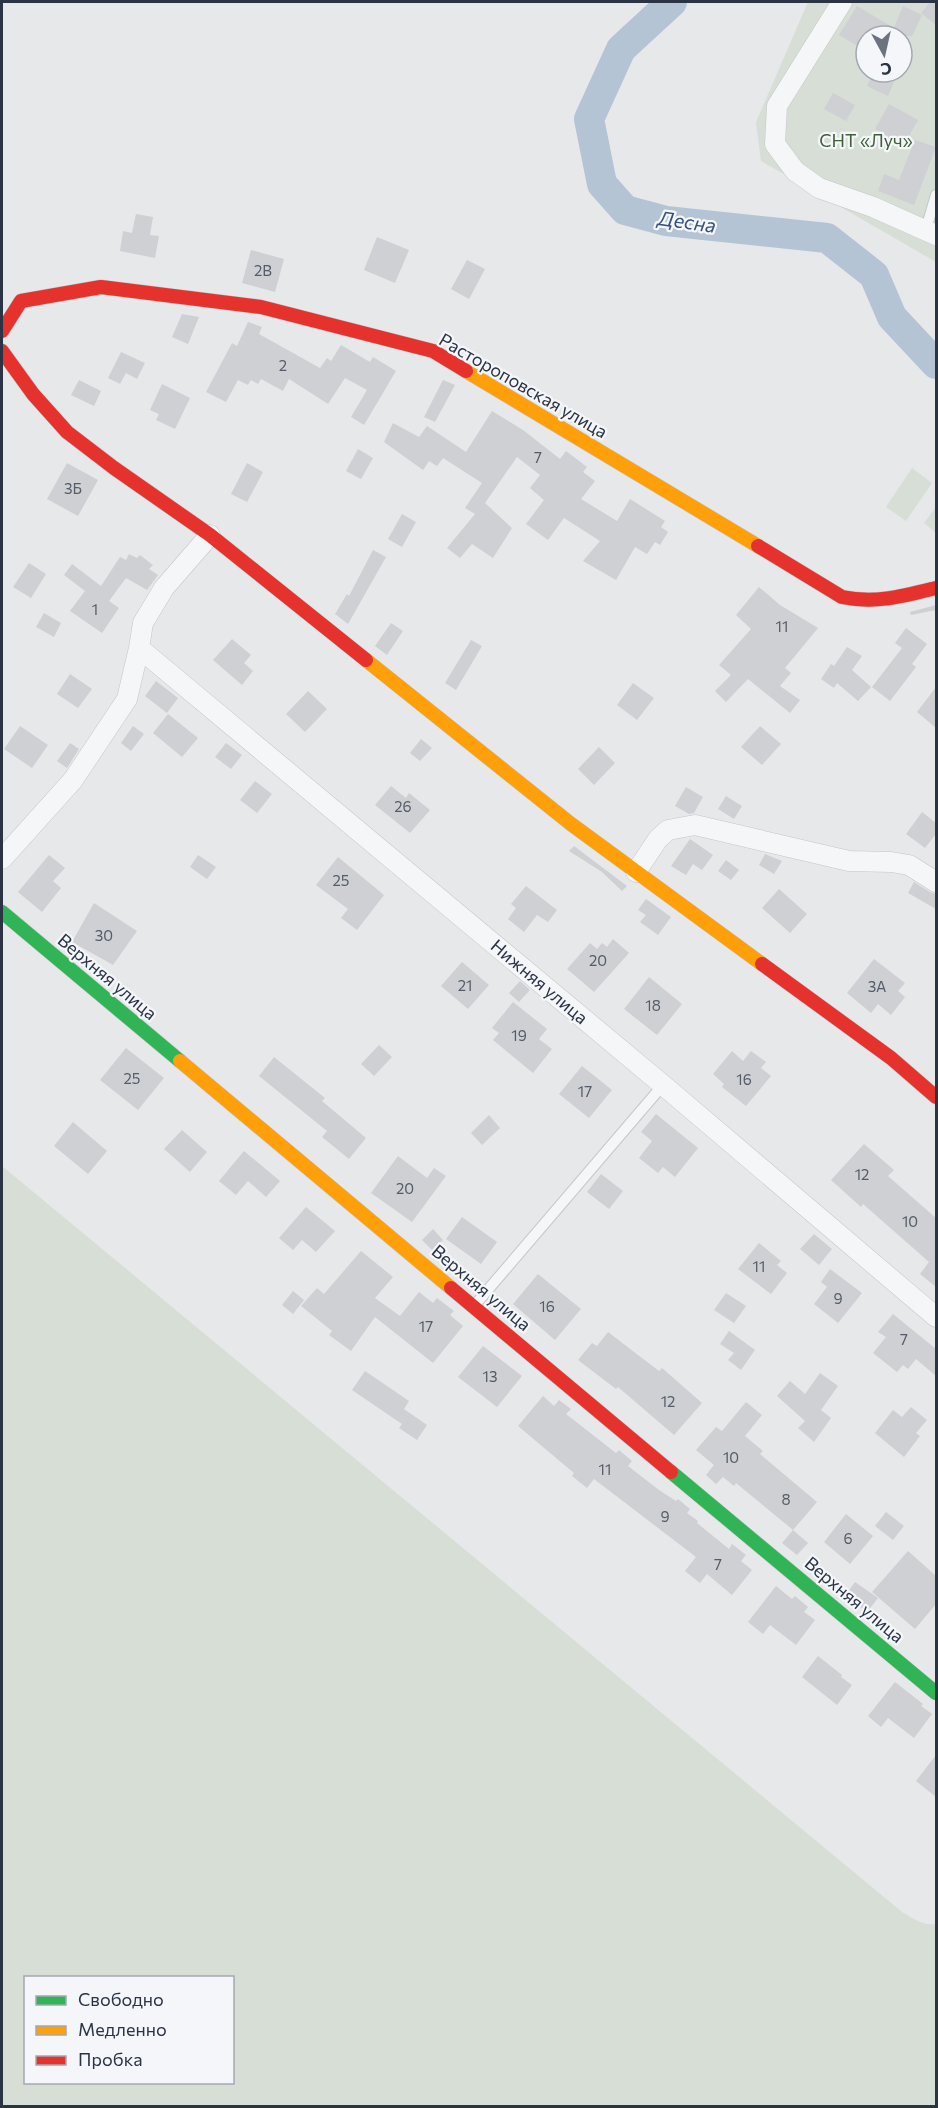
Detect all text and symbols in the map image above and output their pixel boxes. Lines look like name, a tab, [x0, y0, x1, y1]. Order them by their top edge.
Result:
north arrow	[854, 24, 914, 84]
text: С	[879, 59, 893, 80]
park label: СНТ «Луч»	[819, 129, 913, 151]
water label: Десна	[655, 205, 717, 237]
house number: 2В	[254, 261, 272, 279]
street label: Растороповская улица	[436, 328, 611, 442]
house number: 2	[279, 356, 287, 374]
house number: 7	[534, 448, 542, 466]
house number: 3Б	[64, 479, 82, 497]
house number: 1	[92, 600, 98, 618]
house number: 11	[776, 617, 788, 635]
house number: 26	[394, 797, 412, 815]
house number: 25	[333, 871, 349, 889]
house number: 30	[95, 926, 113, 944]
street label: Верхняя улица	[54, 928, 162, 1024]
street label: Нижняя улица	[487, 934, 593, 1028]
house number: 20	[589, 951, 607, 969]
house number: 21	[458, 976, 472, 994]
house number: 3А	[868, 977, 886, 995]
house number: 18	[645, 996, 661, 1014]
house number: 19	[511, 1026, 527, 1044]
house number: 25	[124, 1069, 140, 1087]
house number: 16	[736, 1070, 752, 1088]
house number: 17	[578, 1082, 592, 1100]
house number: 12	[855, 1165, 869, 1183]
house number: 20	[396, 1179, 414, 1197]
house number: 10	[902, 1212, 918, 1230]
street label: Верхняя улица	[428, 1239, 536, 1335]
house number: 11	[753, 1257, 765, 1275]
house number: 9	[833, 1289, 843, 1307]
house number: 16	[539, 1297, 555, 1315]
house number: 17	[419, 1317, 433, 1335]
house number: 7	[900, 1330, 908, 1348]
house number: 13	[483, 1367, 497, 1385]
house number: 12	[661, 1392, 675, 1410]
house number: 10	[723, 1448, 739, 1466]
house number: 11	[599, 1460, 611, 1478]
house number: 8	[781, 1490, 791, 1508]
house number: 9	[660, 1507, 670, 1525]
house number: 6	[843, 1529, 853, 1547]
street label: Верхняя улица	[801, 1551, 909, 1647]
house number: 7	[714, 1555, 722, 1573]
legend	[24, 1976, 234, 2084]
text: Свободно	[78, 1988, 164, 2010]
text: Медленно	[78, 2018, 167, 2040]
text: Пробка	[78, 2048, 143, 2070]

